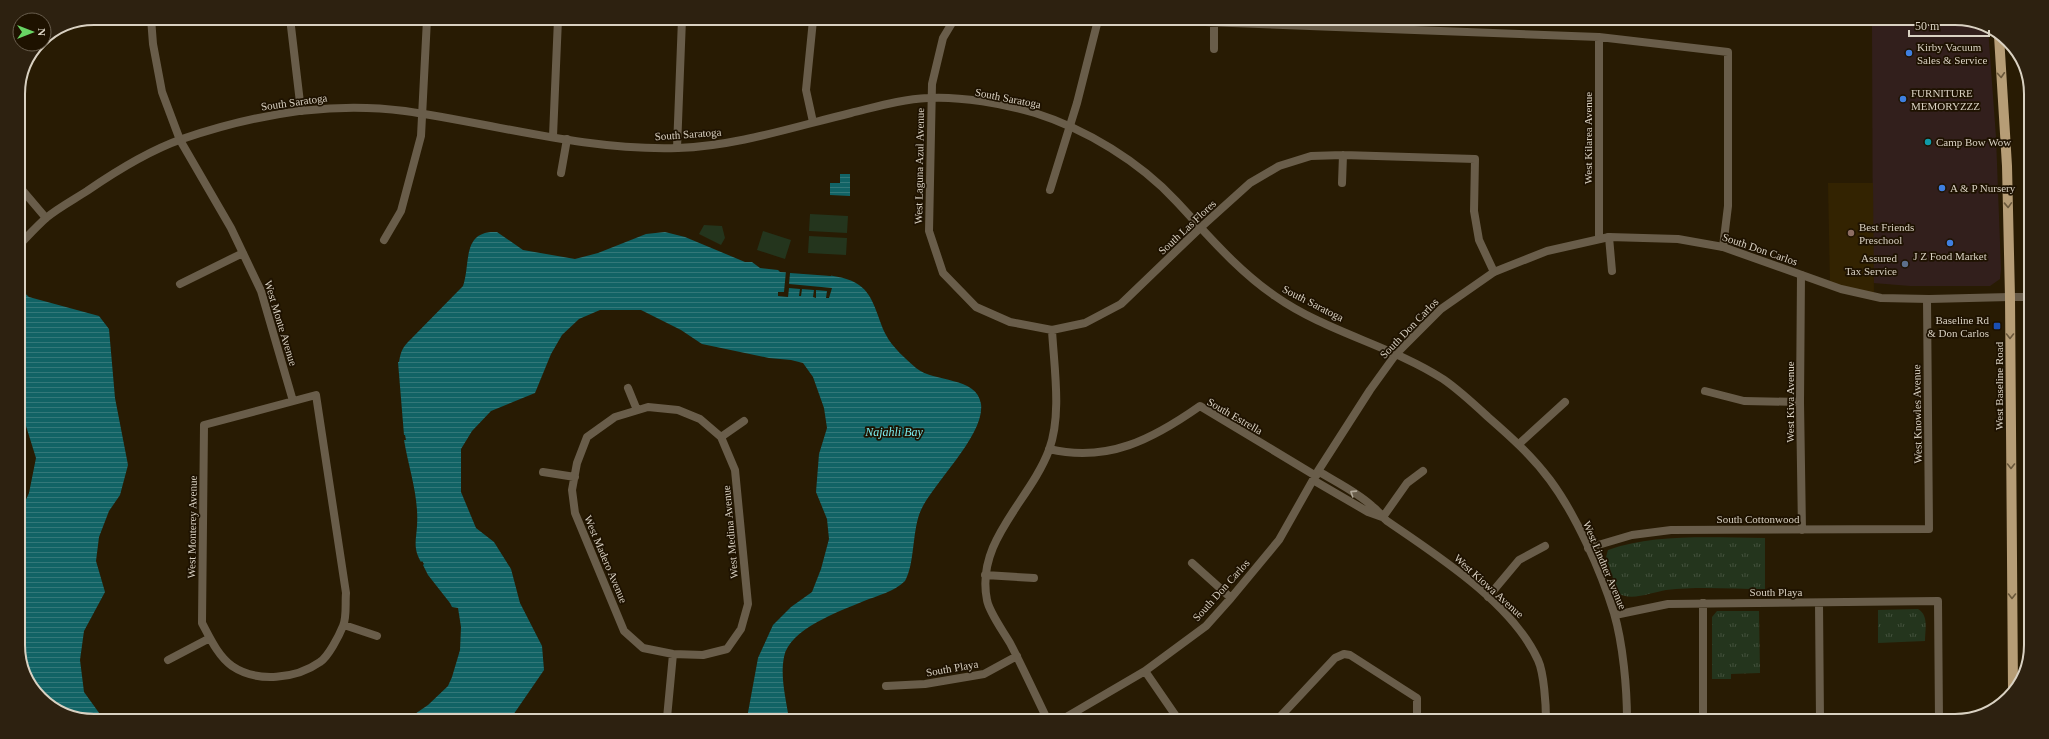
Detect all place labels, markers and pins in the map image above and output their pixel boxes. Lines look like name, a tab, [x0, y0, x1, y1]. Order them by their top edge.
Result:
place label: Kirby Vacuum Sales & Service	[1917, 41, 1987, 66]
marker: Kirby Vacuum Sales & Service	[1904, 48, 1914, 58]
place label: FURNITURE MEMORYZZZ	[1911, 87, 1980, 112]
marker: FURNITURE MEMORYZZZ	[1898, 94, 1908, 104]
place label: Camp Bow Wow	[1936, 136, 2011, 148]
marker: Camp Bow Wow	[1923, 137, 1933, 147]
place label: A & P Nursery	[1950, 182, 2016, 194]
marker: A & P Nursery	[1937, 183, 1947, 193]
place label: Best Friends Preschool	[1859, 221, 1914, 246]
marker: Best Friends Preschool	[1846, 228, 1856, 238]
marker: J Z Food Market	[1945, 238, 1955, 248]
place label: J Z Food Market	[1913, 250, 1987, 262]
place label: Assured Tax Service	[1845, 252, 1897, 277]
marker: Assured Tax Service	[1900, 259, 1910, 269]
place label: Baseline Rd & Don Carlos	[1927, 314, 1989, 339]
marker: Baseline Rd & Don Carlos	[1992, 321, 2002, 331]

